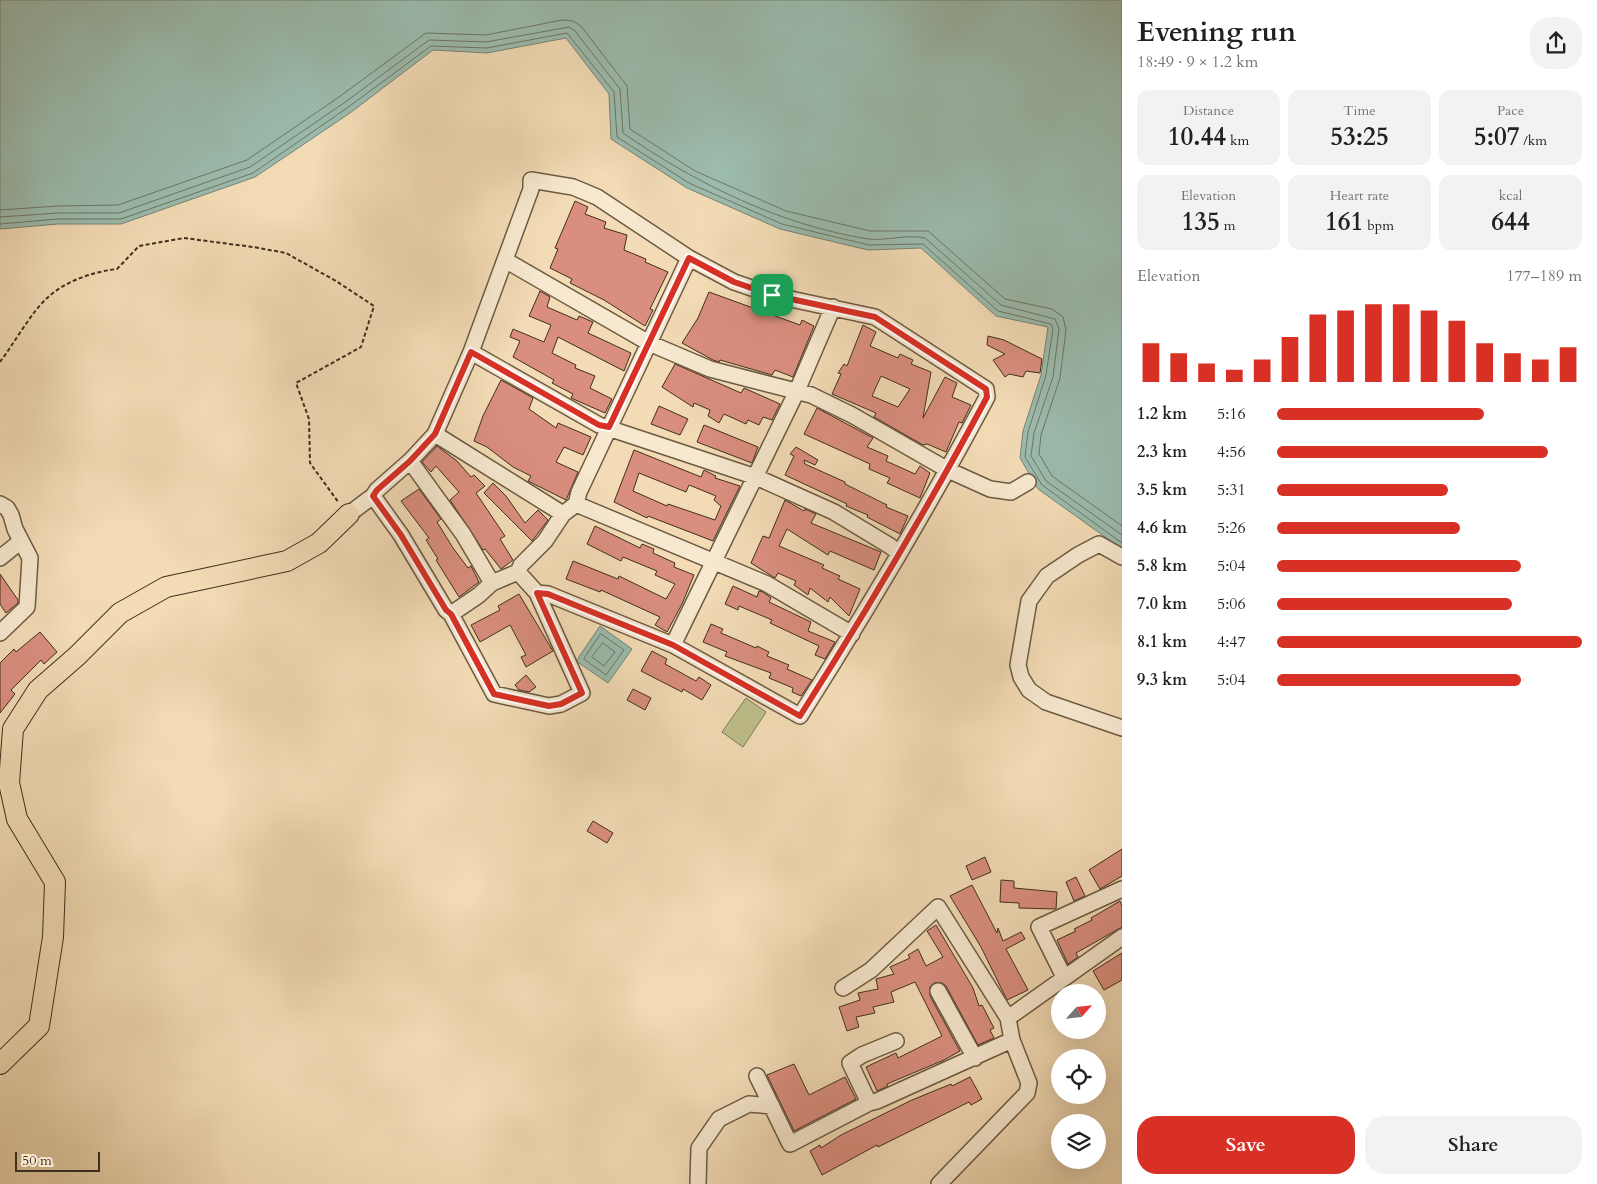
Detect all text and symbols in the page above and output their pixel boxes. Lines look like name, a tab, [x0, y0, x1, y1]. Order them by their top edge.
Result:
text: Evening run	[1137, 13, 1296, 51]
button: share	[1530, 17, 1582, 69]
text: 18:49 · 9 × 1.2 km	[1137, 51, 1258, 73]
text: Distance	[1183, 101, 1234, 120]
text: Time	[1343, 101, 1376, 120]
text: Pace	[1497, 101, 1524, 120]
text: 10.44	[1168, 120, 1226, 154]
text: 53:25	[1330, 120, 1389, 154]
text: 5:07	[1474, 120, 1520, 154]
text: km	[1226, 131, 1249, 150]
text: /km	[1520, 131, 1547, 150]
text: Elevation	[1181, 186, 1236, 205]
text: Heart rate	[1330, 186, 1389, 205]
text: kcal	[1499, 186, 1522, 205]
text: 135	[1181, 205, 1220, 239]
text: 161	[1325, 205, 1363, 239]
text: 644	[1491, 205, 1530, 239]
text: m	[1220, 216, 1236, 235]
text: bpm	[1363, 216, 1394, 235]
text: Elevation	[1137, 265, 1201, 287]
text: 177–189 m	[1506, 265, 1582, 287]
pin	[751, 274, 793, 316]
icon: arrive	[758, 281, 786, 309]
text: 1.2 km	[1137, 403, 1187, 425]
text: 5:16	[1217, 403, 1246, 425]
text: 2.3 km	[1137, 441, 1187, 463]
text: 4:56	[1217, 441, 1246, 463]
text: 3.5 km	[1137, 479, 1187, 501]
text: 5:31	[1217, 479, 1246, 501]
text: 4.6 km	[1137, 517, 1187, 539]
text: 5:26	[1217, 517, 1246, 539]
text: 5.8 km	[1137, 555, 1187, 577]
text: 5:04	[1217, 555, 1246, 577]
text: 7.0 km	[1137, 593, 1187, 615]
text: 5:06	[1217, 593, 1246, 615]
text: 8.1 km	[1137, 631, 1187, 653]
text: 4:47	[1217, 631, 1246, 653]
text: 9.3 km	[1137, 669, 1187, 691]
text: 5:04	[1217, 669, 1246, 691]
north arrow	[1051, 984, 1106, 1039]
map controls	[1051, 984, 1106, 1169]
button: locate	[1051, 1049, 1106, 1104]
button: layers	[1051, 1114, 1106, 1169]
button: Save	[1137, 1116, 1355, 1174]
button: Share	[1365, 1116, 1582, 1174]
scale bar	[15, 1149, 100, 1172]
text: 50 m	[22, 1151, 52, 1170]

